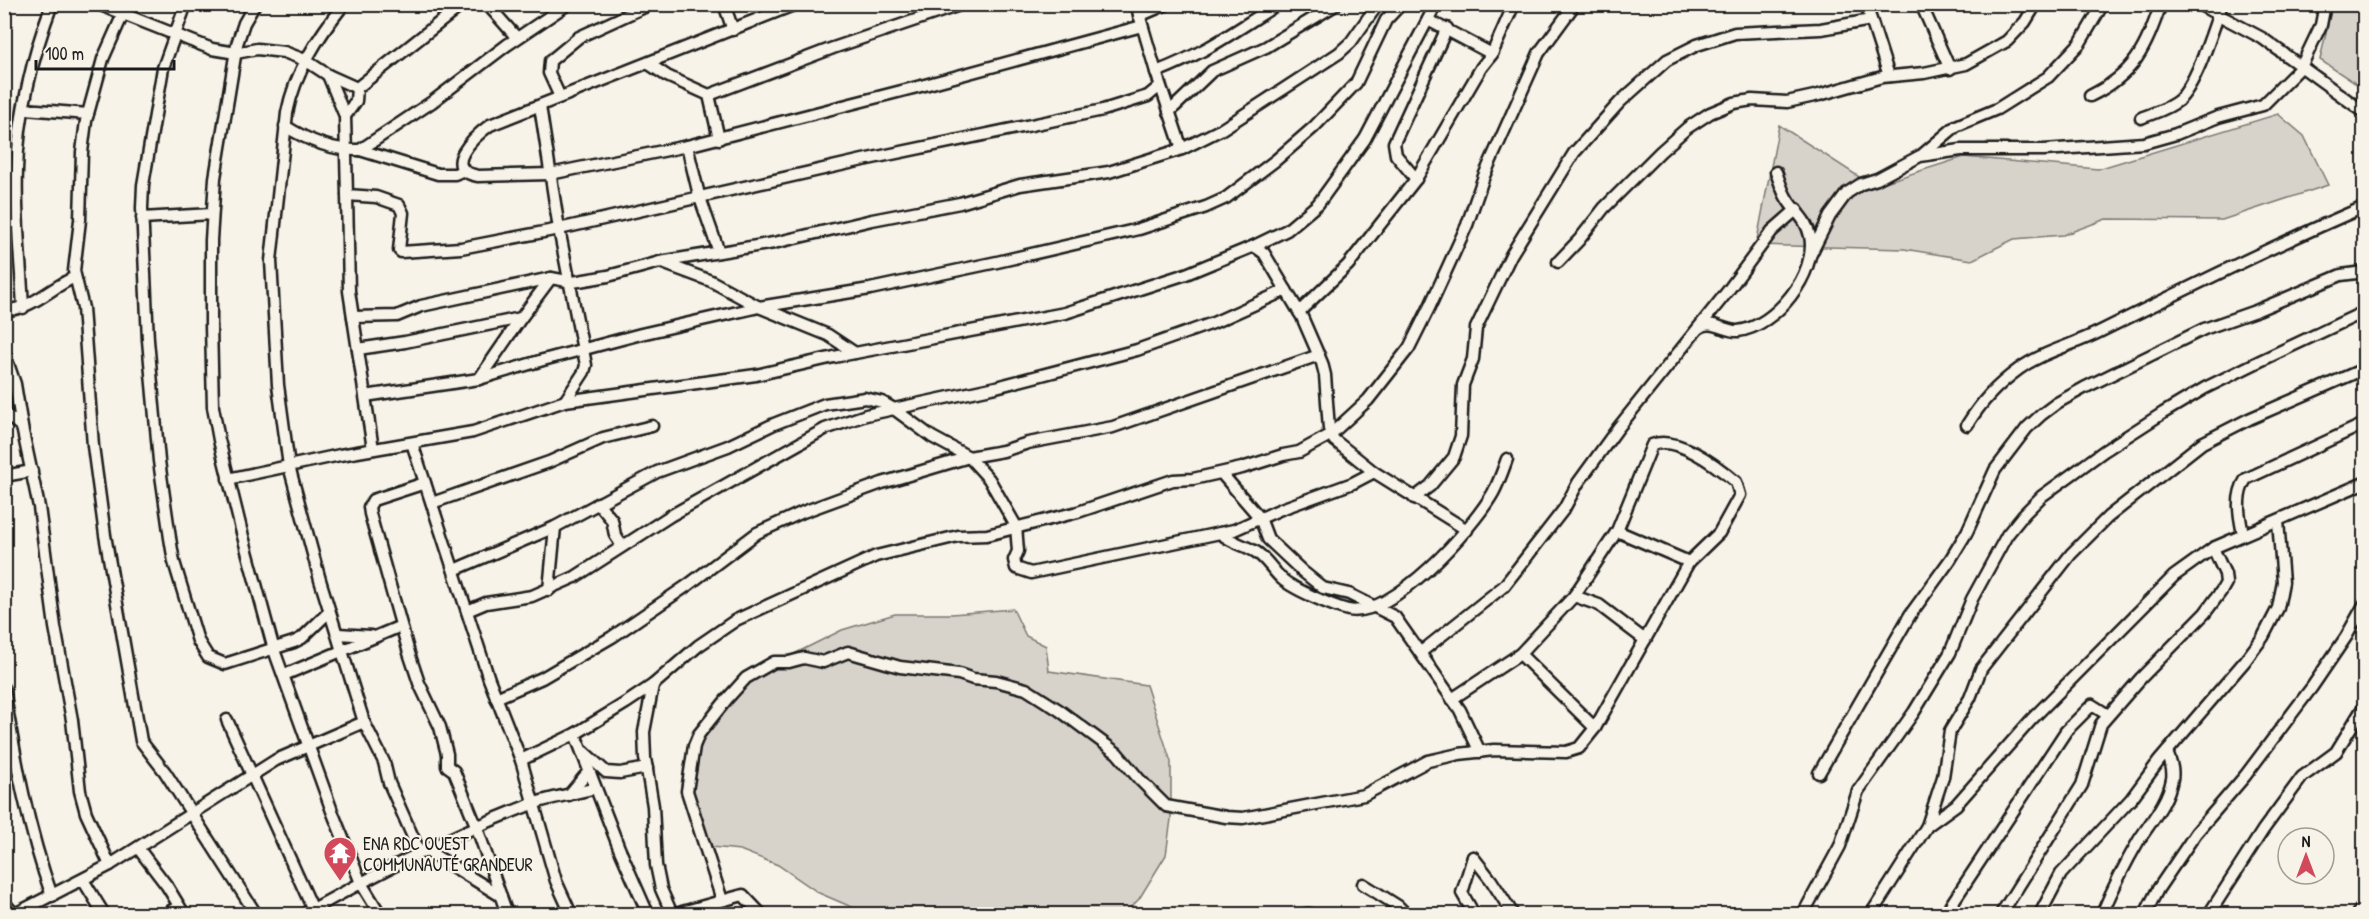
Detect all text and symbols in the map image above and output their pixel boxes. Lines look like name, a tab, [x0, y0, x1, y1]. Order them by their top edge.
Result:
scale bar	[36, 33, 174, 71]
text: 100 m	[45, 41, 84, 66]
north arrow	[2276, 826, 2336, 886]
text: N	[2302, 830, 2311, 852]
place label: ENA RDC OUEST COMMUNAUTÉ GRANDEUR	[363, 831, 533, 877]
temple icon: ENA RDC OUEST COMMUNAUTÉ GRANDEUR	[322, 835, 358, 882]

